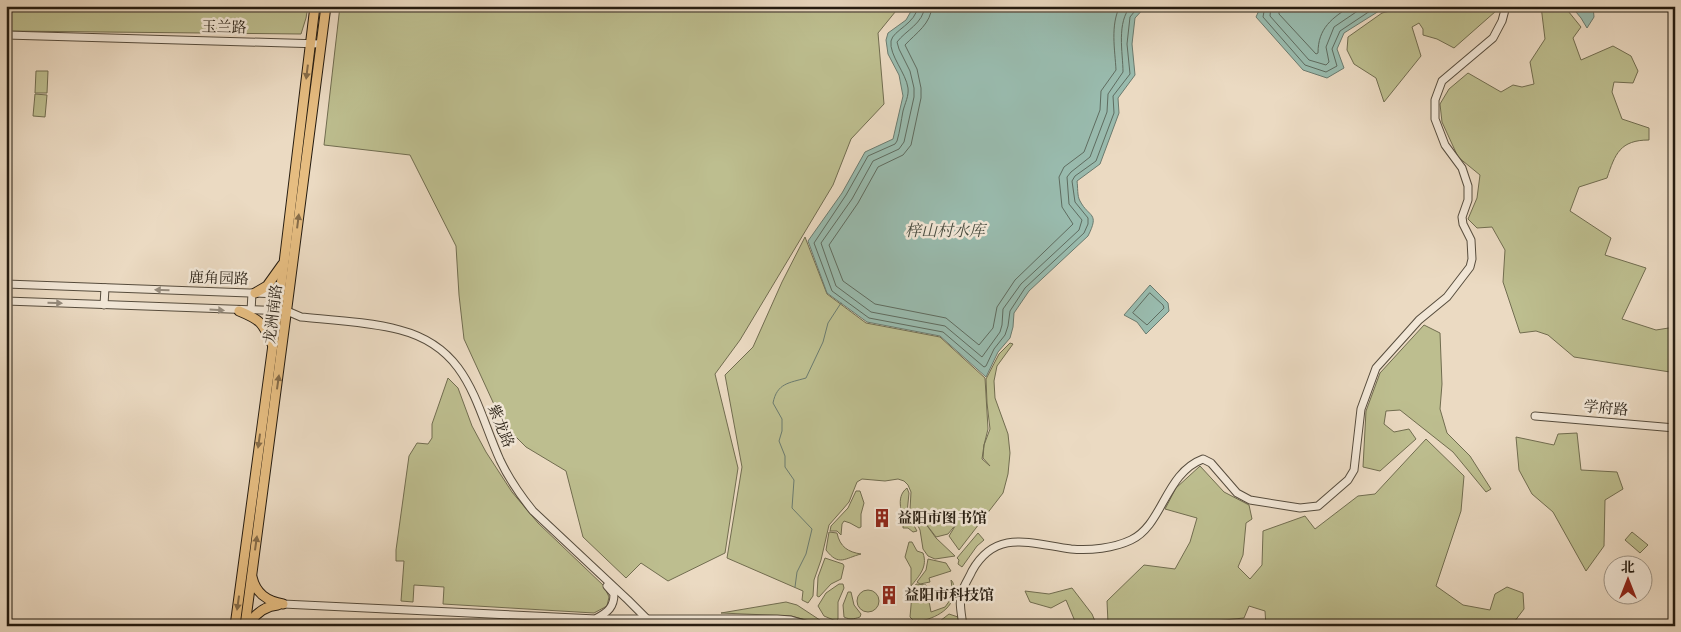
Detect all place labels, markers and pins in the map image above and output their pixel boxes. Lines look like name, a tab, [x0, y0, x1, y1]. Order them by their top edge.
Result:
building icon: 益阳市图书馆	[871, 507, 893, 529]
place label: 益阳市图书馆	[897, 509, 987, 530]
building icon: 益阳市科技馆	[878, 584, 900, 606]
place label: 益阳市科技馆	[904, 586, 994, 607]

